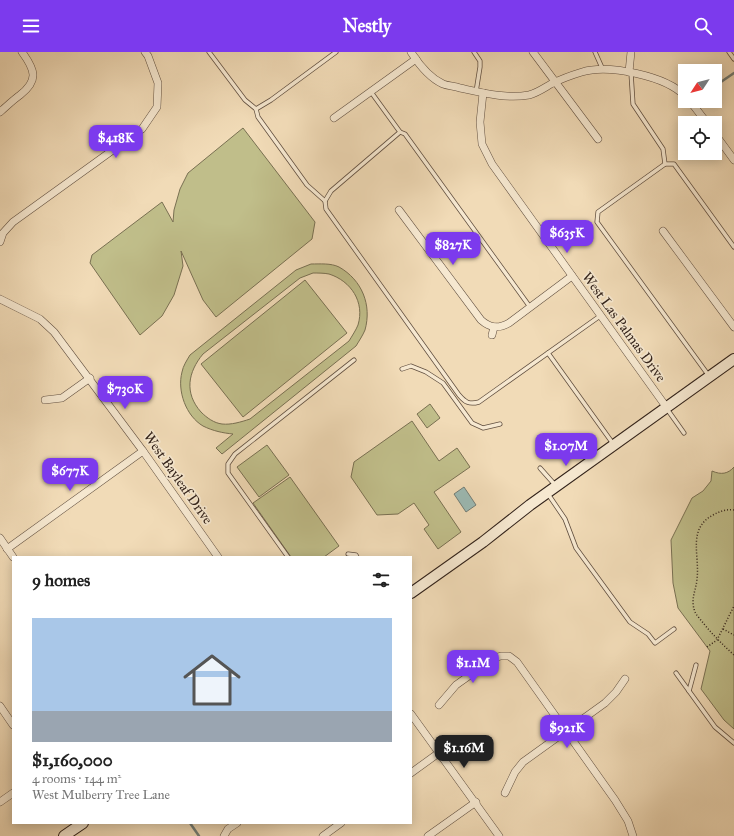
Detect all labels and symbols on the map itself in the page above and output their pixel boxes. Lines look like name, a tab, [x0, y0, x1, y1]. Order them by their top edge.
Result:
north arrow	[678, 64, 722, 108]
pin: $418K	[88, 125, 144, 159]
pin: $635K	[539, 220, 595, 254]
pin: $827K	[425, 232, 481, 266]
street label: West Las Palmas Drive	[578, 269, 670, 385]
pin: $730K	[97, 376, 153, 410]
street label: West Bayleaf Drive	[140, 429, 216, 528]
pin: $1.07M	[533, 433, 599, 467]
pin: $677K	[42, 458, 98, 492]
pin: $1.1M	[445, 650, 501, 684]
pin: $921K	[539, 715, 595, 749]
pin: $1.16M	[431, 735, 497, 769]

